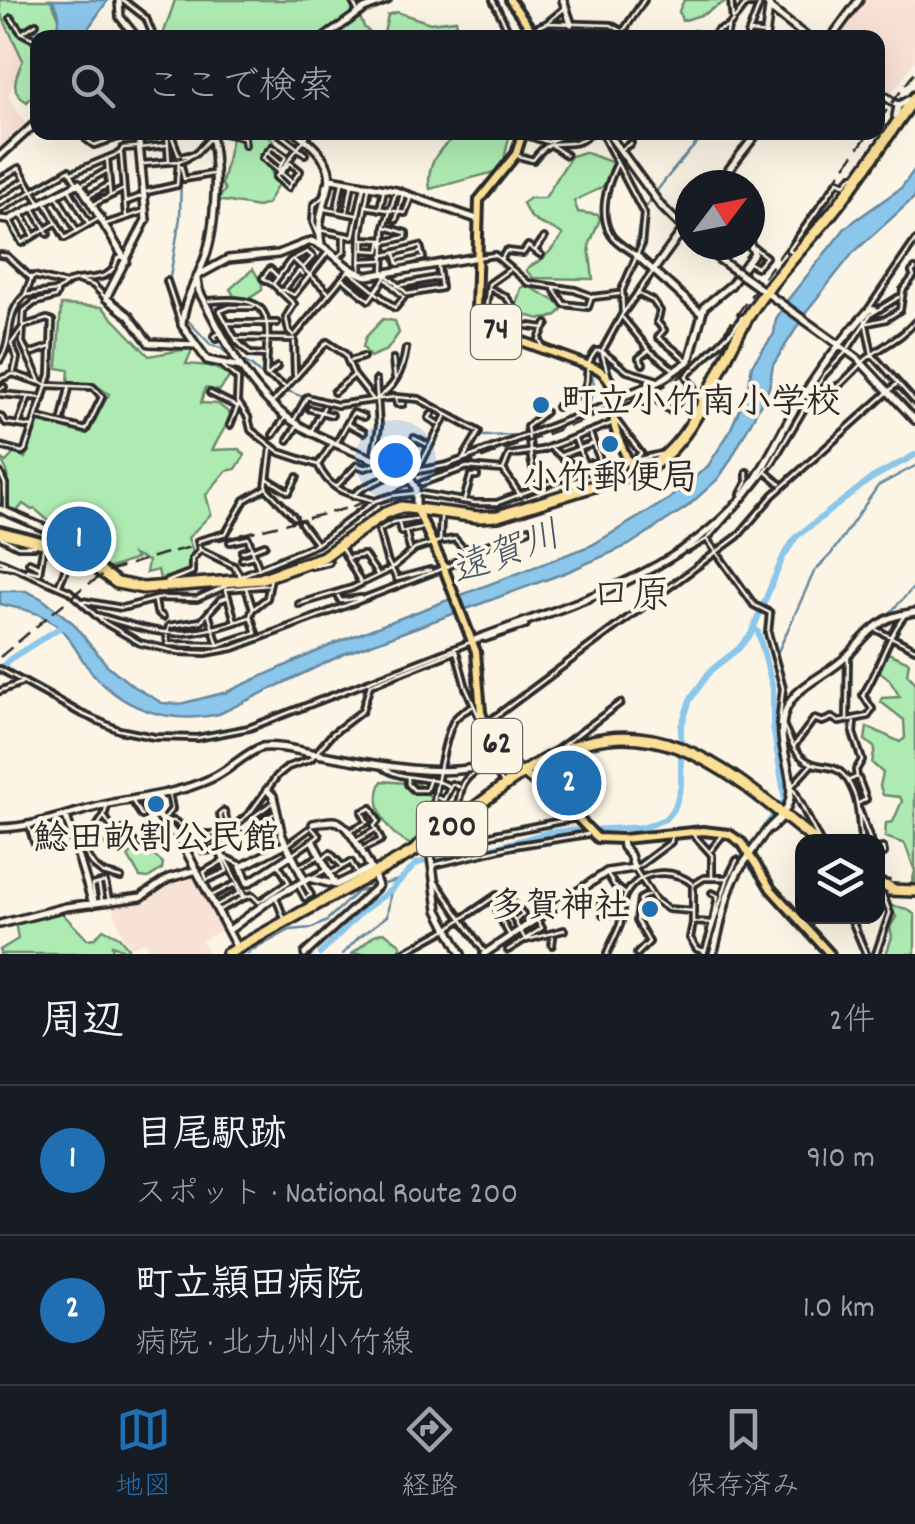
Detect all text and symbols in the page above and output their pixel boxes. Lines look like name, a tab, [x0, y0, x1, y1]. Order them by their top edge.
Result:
search box	[30, 30, 885, 140]
icon: search	[65, 58, 120, 113]
text: ここで検索	[145, 62, 335, 117]
north arrow	[675, 170, 765, 260]
road number: 74	[471, 305, 521, 359]
place label: 町立小竹南小学校	[561, 380, 841, 430]
marker: 町立小竹南小学校	[530, 394, 552, 416]
marker: 小竹郵便局	[599, 433, 621, 455]
your location	[370, 435, 421, 486]
place label: 小竹郵便局	[522, 456, 698, 506]
pin: 1	[46, 502, 112, 576]
water label: 遠賀川	[444, 510, 570, 602]
district label: 口原	[591, 571, 671, 628]
road number: 62	[472, 719, 522, 773]
pin: 2	[536, 746, 602, 820]
marker: 鯰田畝割公民館	[145, 793, 167, 815]
road number: 200	[417, 802, 487, 856]
place label: 鯰田畝割公民館	[33, 816, 279, 866]
map controls	[795, 834, 885, 924]
button: layers	[795, 834, 885, 924]
place label: 多賀神社	[490, 884, 630, 934]
marker: 多賀神社	[639, 898, 661, 920]
text: 周辺	[40, 995, 124, 1055]
text: 2件	[829, 1000, 875, 1046]
text: 目尾駅跡	[135, 1110, 287, 1165]
text: 1	[69, 1137, 76, 1183]
text: 910 m	[807, 1137, 875, 1183]
text: スポット · National Route 200	[135, 1173, 518, 1219]
text: 町立頴田病院	[135, 1260, 363, 1315]
text: 2	[66, 1287, 79, 1333]
text: 1.0 km	[803, 1287, 875, 1333]
text: 病院 · 北九州小竹線	[135, 1323, 413, 1369]
tab: 地図	[115, 1402, 171, 1509]
tab: 経路	[401, 1402, 458, 1509]
tab: 保存済み	[688, 1402, 800, 1509]

